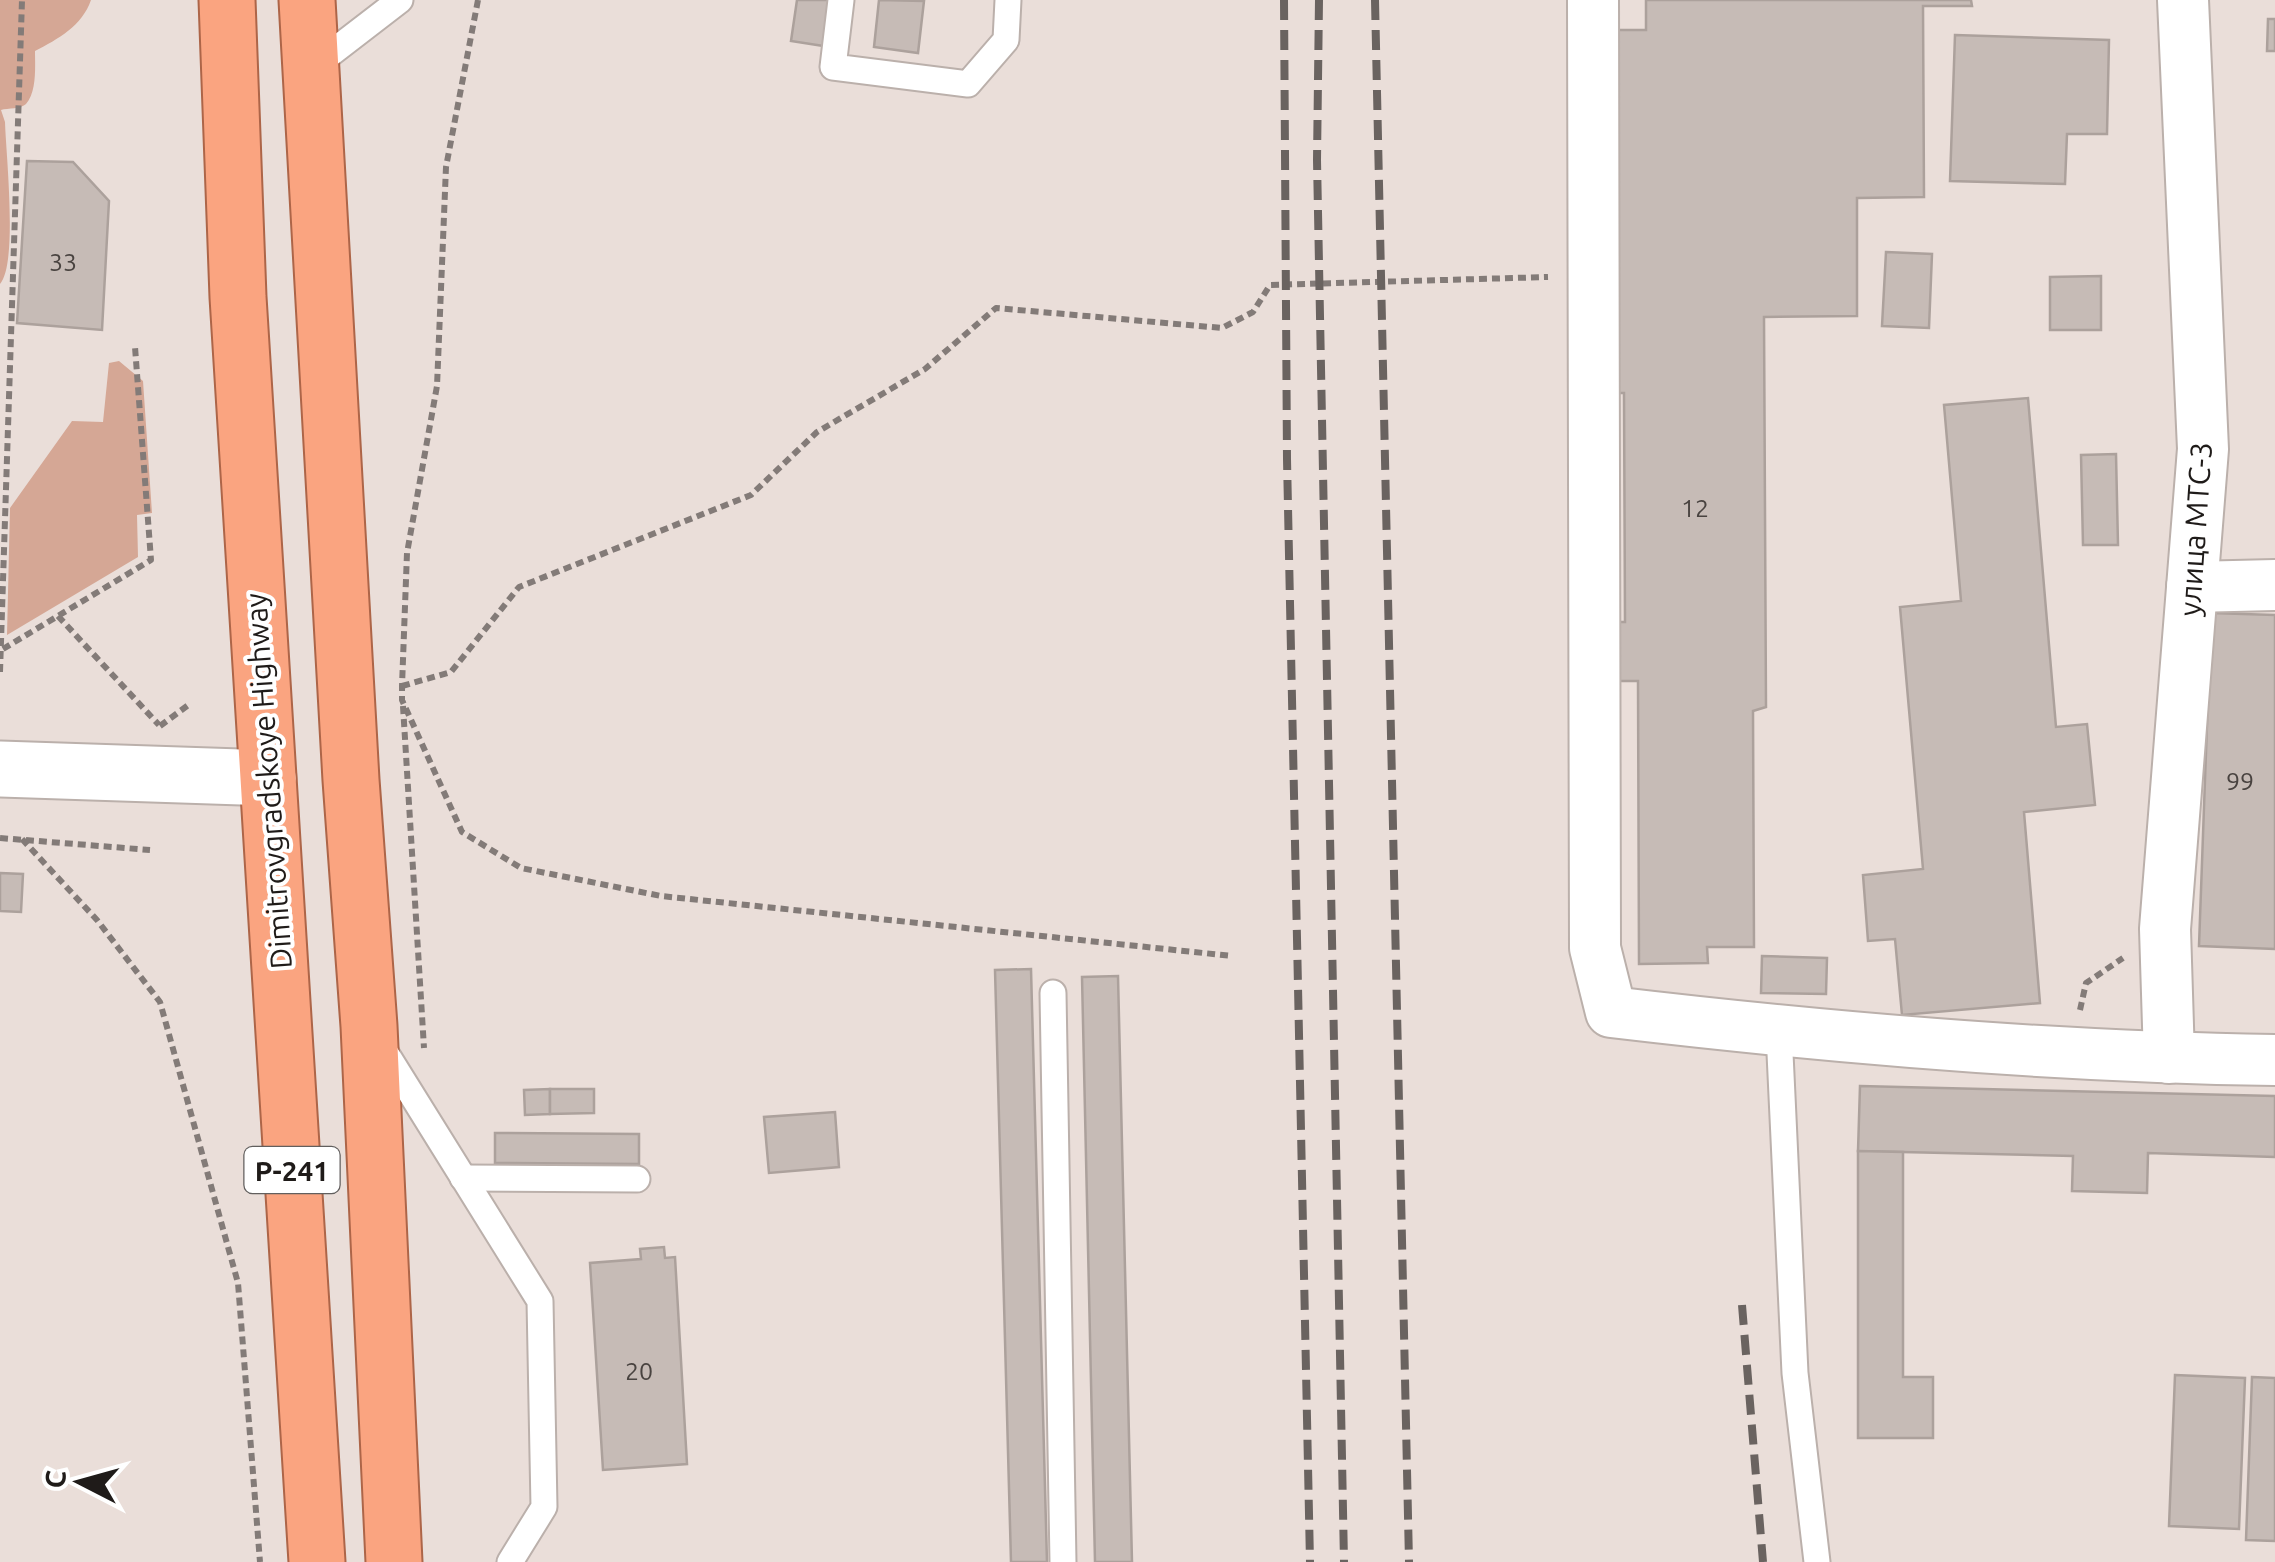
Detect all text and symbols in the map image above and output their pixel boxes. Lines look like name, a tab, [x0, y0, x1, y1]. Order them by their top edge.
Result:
house number: 33	[49, 248, 77, 276]
street label: улица МТС-3	[2172, 441, 2218, 617]
house number: 12	[1681, 494, 1709, 522]
street label: Dimitrovgradskoye Highway	[238, 592, 298, 970]
house number: 99	[2226, 767, 2254, 795]
road number: Р-241	[244, 1147, 340, 1193]
house number: 20	[625, 1357, 653, 1385]
north arrow	[30, 1432, 130, 1532]
text: С	[38, 1469, 71, 1490]

